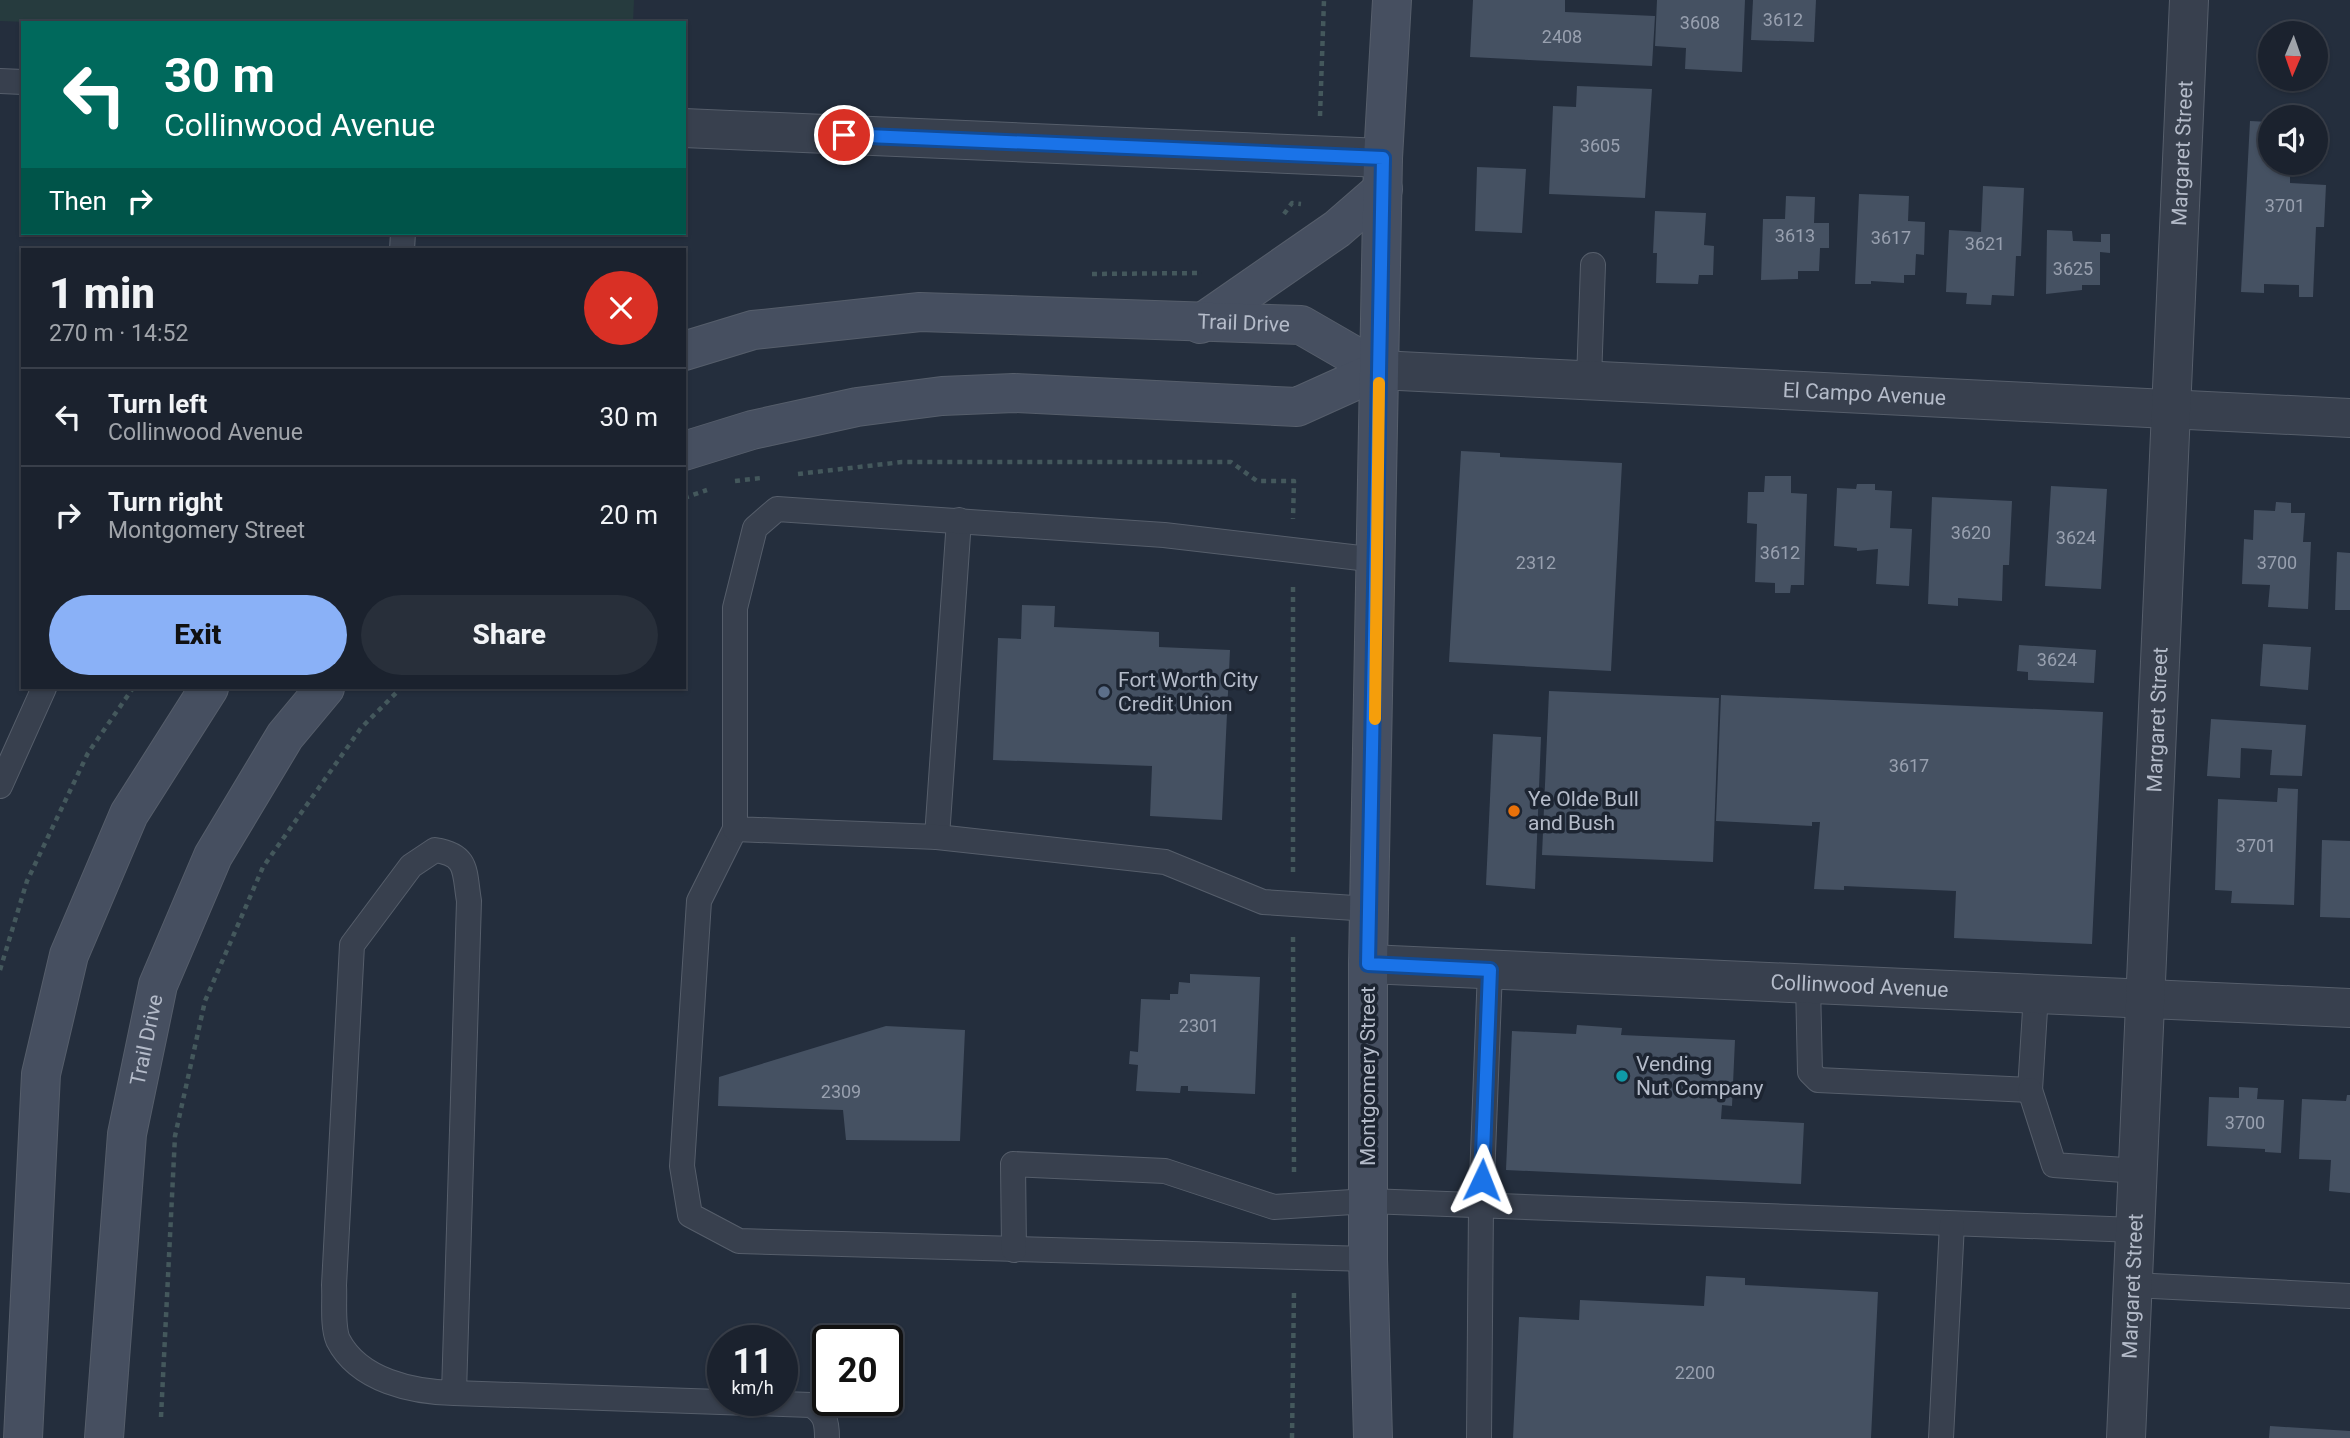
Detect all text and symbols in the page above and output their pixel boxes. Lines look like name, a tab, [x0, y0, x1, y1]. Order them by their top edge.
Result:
house number: 3612	[1763, 9, 1803, 30]
house number: 3608	[1680, 12, 1720, 33]
north arrow	[2258, 21, 2328, 91]
map controls	[2258, 21, 2328, 175]
house number: 2408	[1542, 26, 1582, 47]
text: 30 m	[164, 47, 275, 104]
icon: left	[49, 49, 140, 140]
street label: Margaret Street	[2167, 80, 2197, 226]
pin	[814, 105, 874, 165]
button: sound	[2258, 105, 2328, 175]
text: Collinwood Avenue	[164, 106, 435, 144]
icon: arrive	[825, 116, 863, 154]
house number: 3605	[1580, 135, 1620, 156]
icon: right	[121, 182, 159, 220]
text: Then	[49, 186, 107, 216]
house number: 3701	[2265, 195, 2305, 216]
house number: 3613	[1775, 225, 1815, 246]
house number: 3617	[1871, 227, 1911, 248]
house number: 3621	[1965, 233, 2005, 254]
house number: 3625	[2053, 258, 2093, 279]
text: 1 min	[49, 269, 155, 318]
button: close	[584, 271, 658, 345]
street label: Trail Drive	[1197, 309, 1290, 337]
text: 270 m · 14:52	[49, 320, 188, 347]
street label: El Campo Avenue	[1782, 378, 1947, 410]
text: Turn left	[108, 389, 207, 419]
icon: left	[49, 398, 87, 436]
text: 30 m	[600, 402, 658, 432]
text: Collinwood Avenue	[108, 419, 303, 446]
text: Turn right	[108, 487, 223, 517]
icon: right	[49, 496, 87, 534]
text: 20 m	[600, 500, 658, 530]
text: Montgomery Street	[108, 517, 305, 544]
house number: 3620	[1951, 522, 1991, 543]
house number: 3624	[2056, 527, 2096, 548]
house number: 3612	[1760, 542, 1800, 563]
house number: 2312	[1516, 552, 1556, 573]
house number: 3700	[2257, 552, 2297, 573]
button: Exit	[49, 595, 347, 675]
button: Share	[361, 595, 658, 675]
street label: Margaret Street	[2142, 646, 2173, 793]
house number: 3624	[2037, 649, 2077, 670]
place label: Fort Worth City Credit Union	[1118, 668, 1258, 716]
marker: Fort Worth City Credit Union	[1096, 684, 1112, 700]
house number: 3617	[1889, 755, 1929, 776]
place label: Ye Olde Bull and Bush	[1528, 787, 1639, 835]
marker: Ye Olde Bull and Bush	[1506, 803, 1522, 819]
house number: 3701	[2236, 835, 2276, 856]
street label: Collinwood Avenue	[1770, 970, 1949, 1002]
street label: Montgomery Street	[1356, 986, 1380, 1166]
street label: Trail Drive	[125, 992, 168, 1088]
house number: 2301	[1179, 1015, 1219, 1036]
place label: Vending Nut Company	[1636, 1052, 1764, 1100]
marker: Vending Nut Company	[1614, 1068, 1630, 1084]
house number: 2309	[821, 1081, 861, 1102]
house number: 3700	[2225, 1112, 2265, 1133]
position arrow	[1445, 1143, 1519, 1217]
street label: Margaret Street	[2117, 1213, 2148, 1359]
speed limit sign: 20	[812, 1325, 903, 1416]
text: 11	[732, 1341, 773, 1382]
house number: 2200	[1675, 1362, 1715, 1383]
text: km/h	[731, 1377, 774, 1398]

